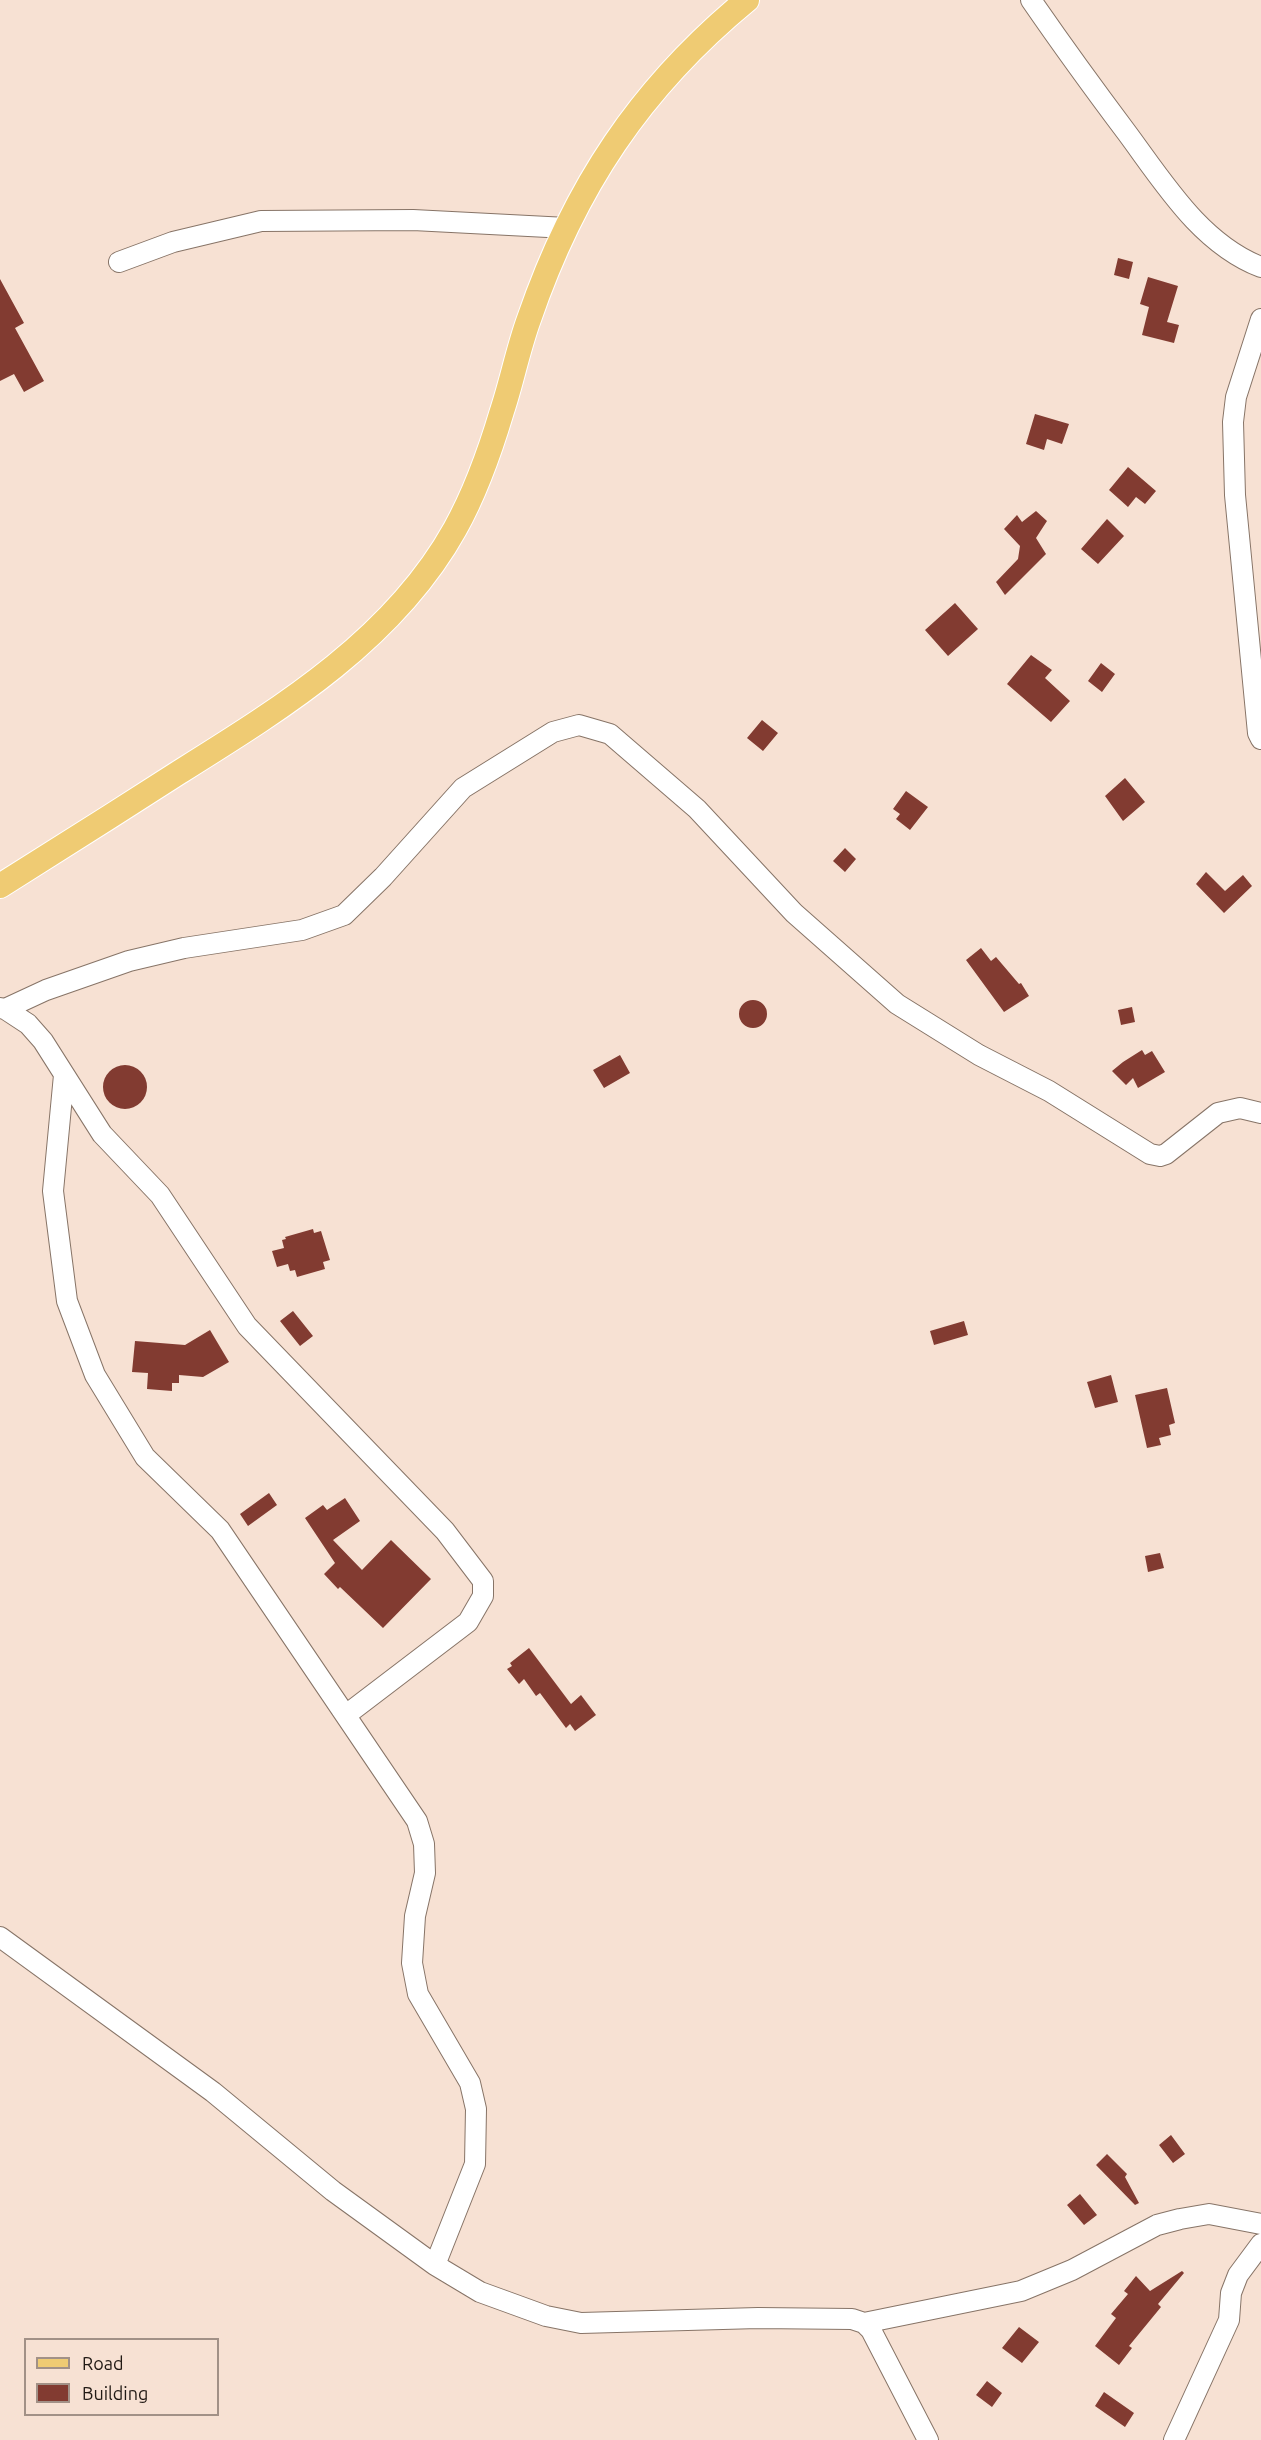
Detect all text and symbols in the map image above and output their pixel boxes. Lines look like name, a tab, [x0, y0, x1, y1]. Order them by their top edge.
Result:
legend	[24, 2338, 219, 2416]
text: Road	[82, 2353, 124, 2373]
text: Building	[82, 2383, 148, 2403]

